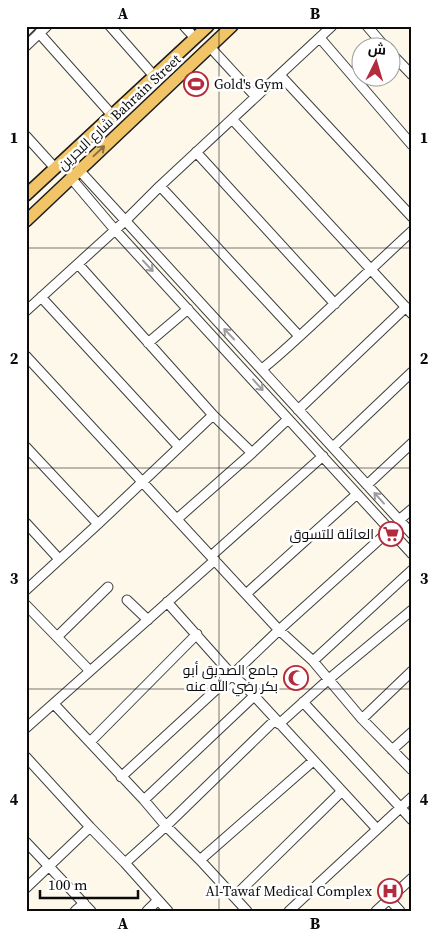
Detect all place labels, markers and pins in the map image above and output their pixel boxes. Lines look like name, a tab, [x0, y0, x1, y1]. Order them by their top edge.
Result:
sports icon: Gold's Gym	[183, 71, 209, 97]
place label: Gold's Gym	[214, 74, 284, 94]
supermarket icon: العائلة للتسوق	[378, 521, 404, 547]
place label: العائلة للتسوق	[289, 524, 374, 544]
place label: جامع الصديق أبو بكر رضي الله عنه	[183, 660, 278, 697]
mosque icon: جامع الصديق أبو بكر رضي الله عنه	[283, 665, 309, 691]
hospital icon: Al-Tawaf Medical Complex	[377, 878, 403, 904]
place label: Al-Tawaf Medical Complex	[206, 881, 373, 901]

